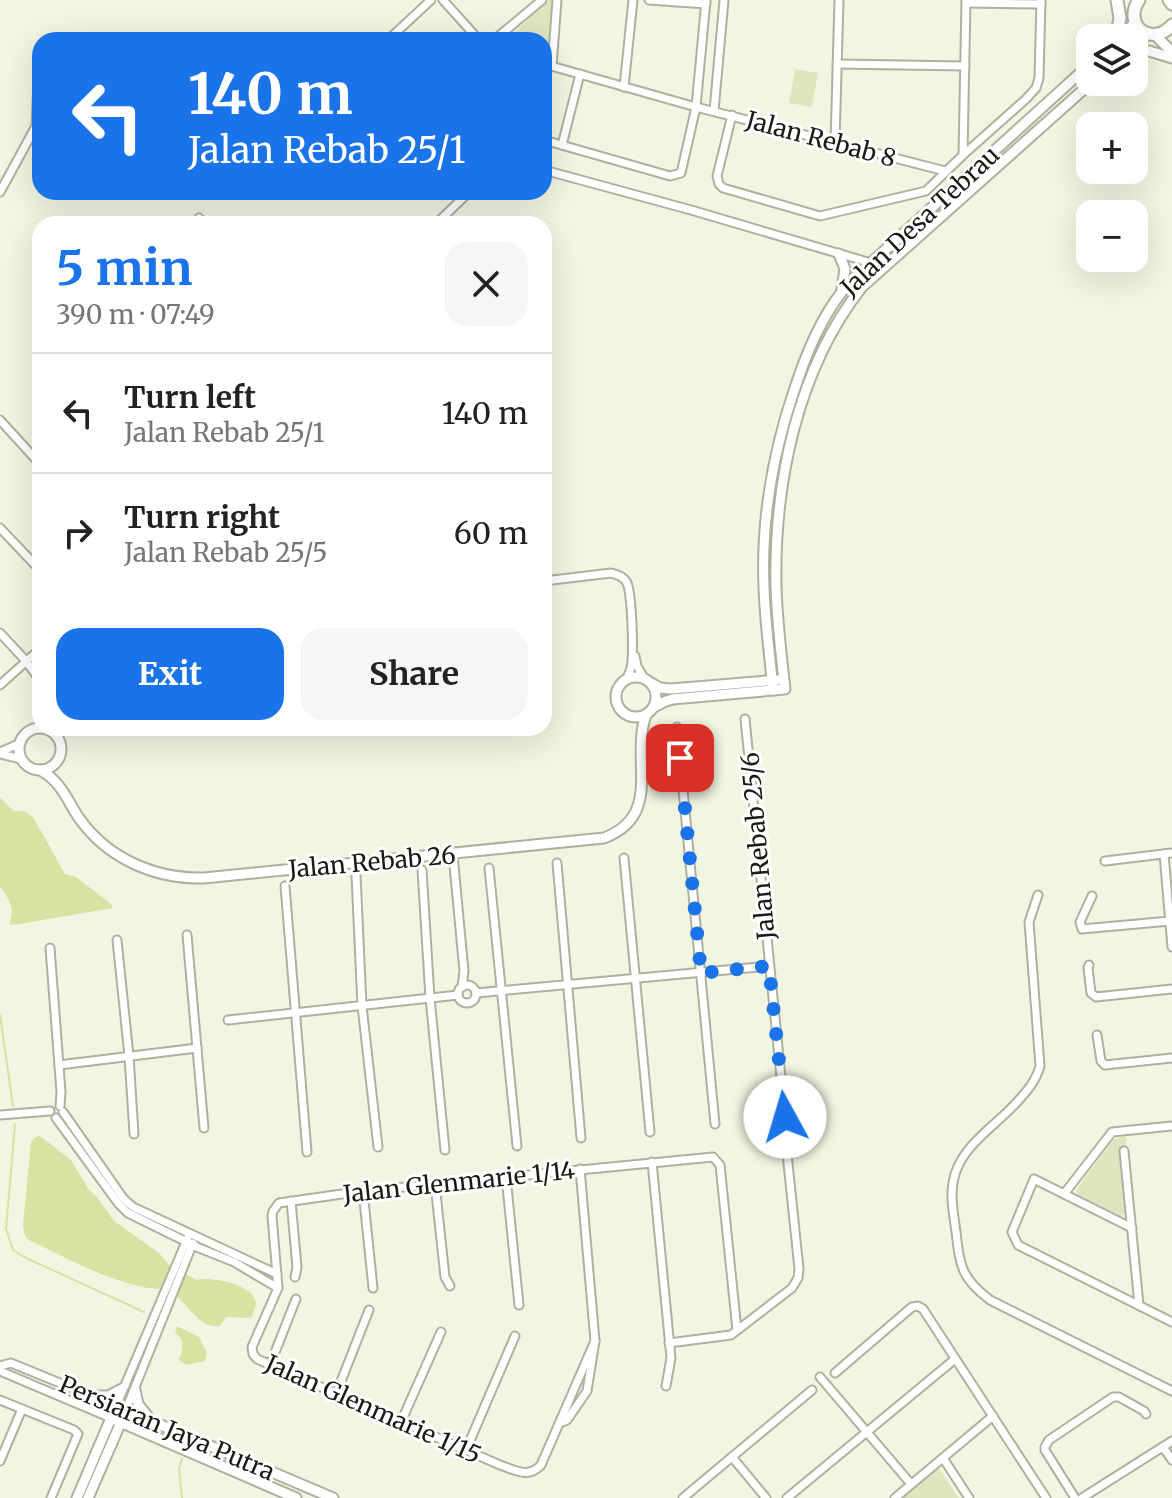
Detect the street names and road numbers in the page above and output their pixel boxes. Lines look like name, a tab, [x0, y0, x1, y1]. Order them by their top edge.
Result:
street label: Jalan Rebab 8	[742, 104, 899, 174]
street label: Jalan Desa Tebrau	[833, 139, 1006, 303]
street label: Jalan Rebab 25/6	[734, 751, 782, 942]
street label: Jalan Rebab 26	[286, 839, 457, 885]
street label: Jalan Glenmarie 1/14	[340, 1154, 577, 1210]
street label: Jalan Glenmarie 1/15	[259, 1347, 486, 1471]
street label: Persiaran Jaya Putra	[54, 1369, 280, 1488]

